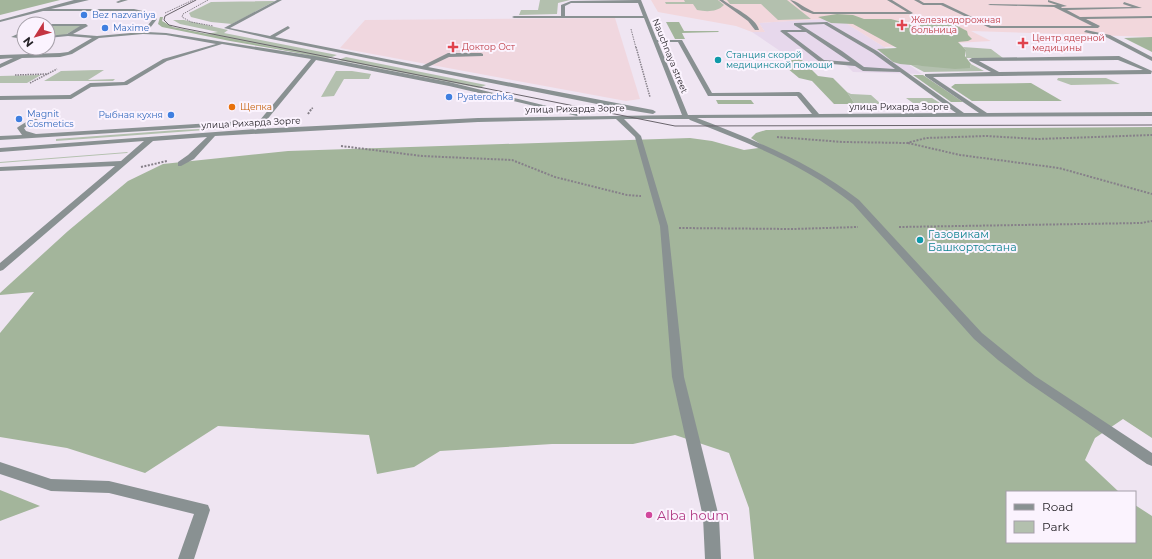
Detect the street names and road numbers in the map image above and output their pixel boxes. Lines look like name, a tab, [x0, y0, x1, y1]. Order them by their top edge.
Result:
street label: Nauchnaya street	[650, 17, 691, 95]
street label: улица Рихарда Зорге	[848, 101, 949, 112]
street label: улица Рихарда Зорге	[524, 102, 625, 115]
street label: улица Рихарда Зорге	[200, 114, 301, 131]

